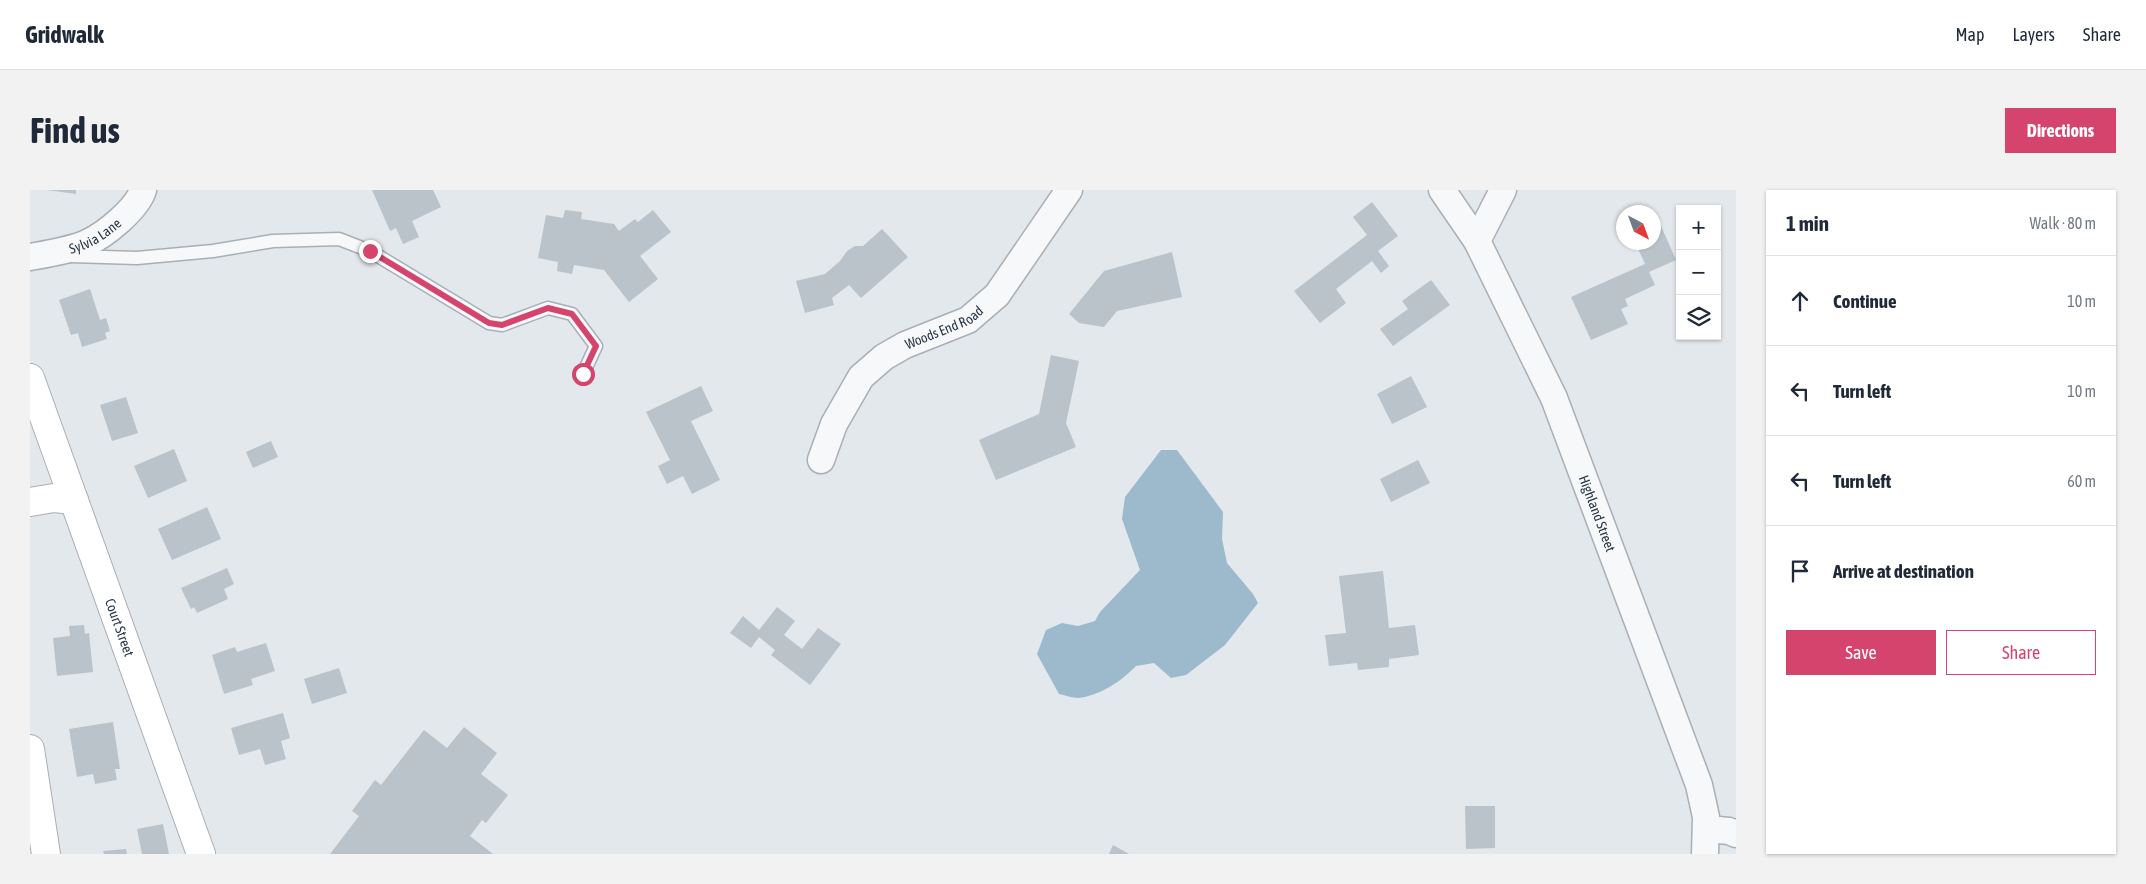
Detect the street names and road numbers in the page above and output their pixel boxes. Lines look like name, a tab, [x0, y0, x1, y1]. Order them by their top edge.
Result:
street label: Sylvia Lane	[67, 215, 124, 257]
street label: Woods End Road	[903, 303, 986, 352]
street label: Highland Street	[1576, 473, 1619, 554]
street label: Court Street	[102, 596, 137, 659]

